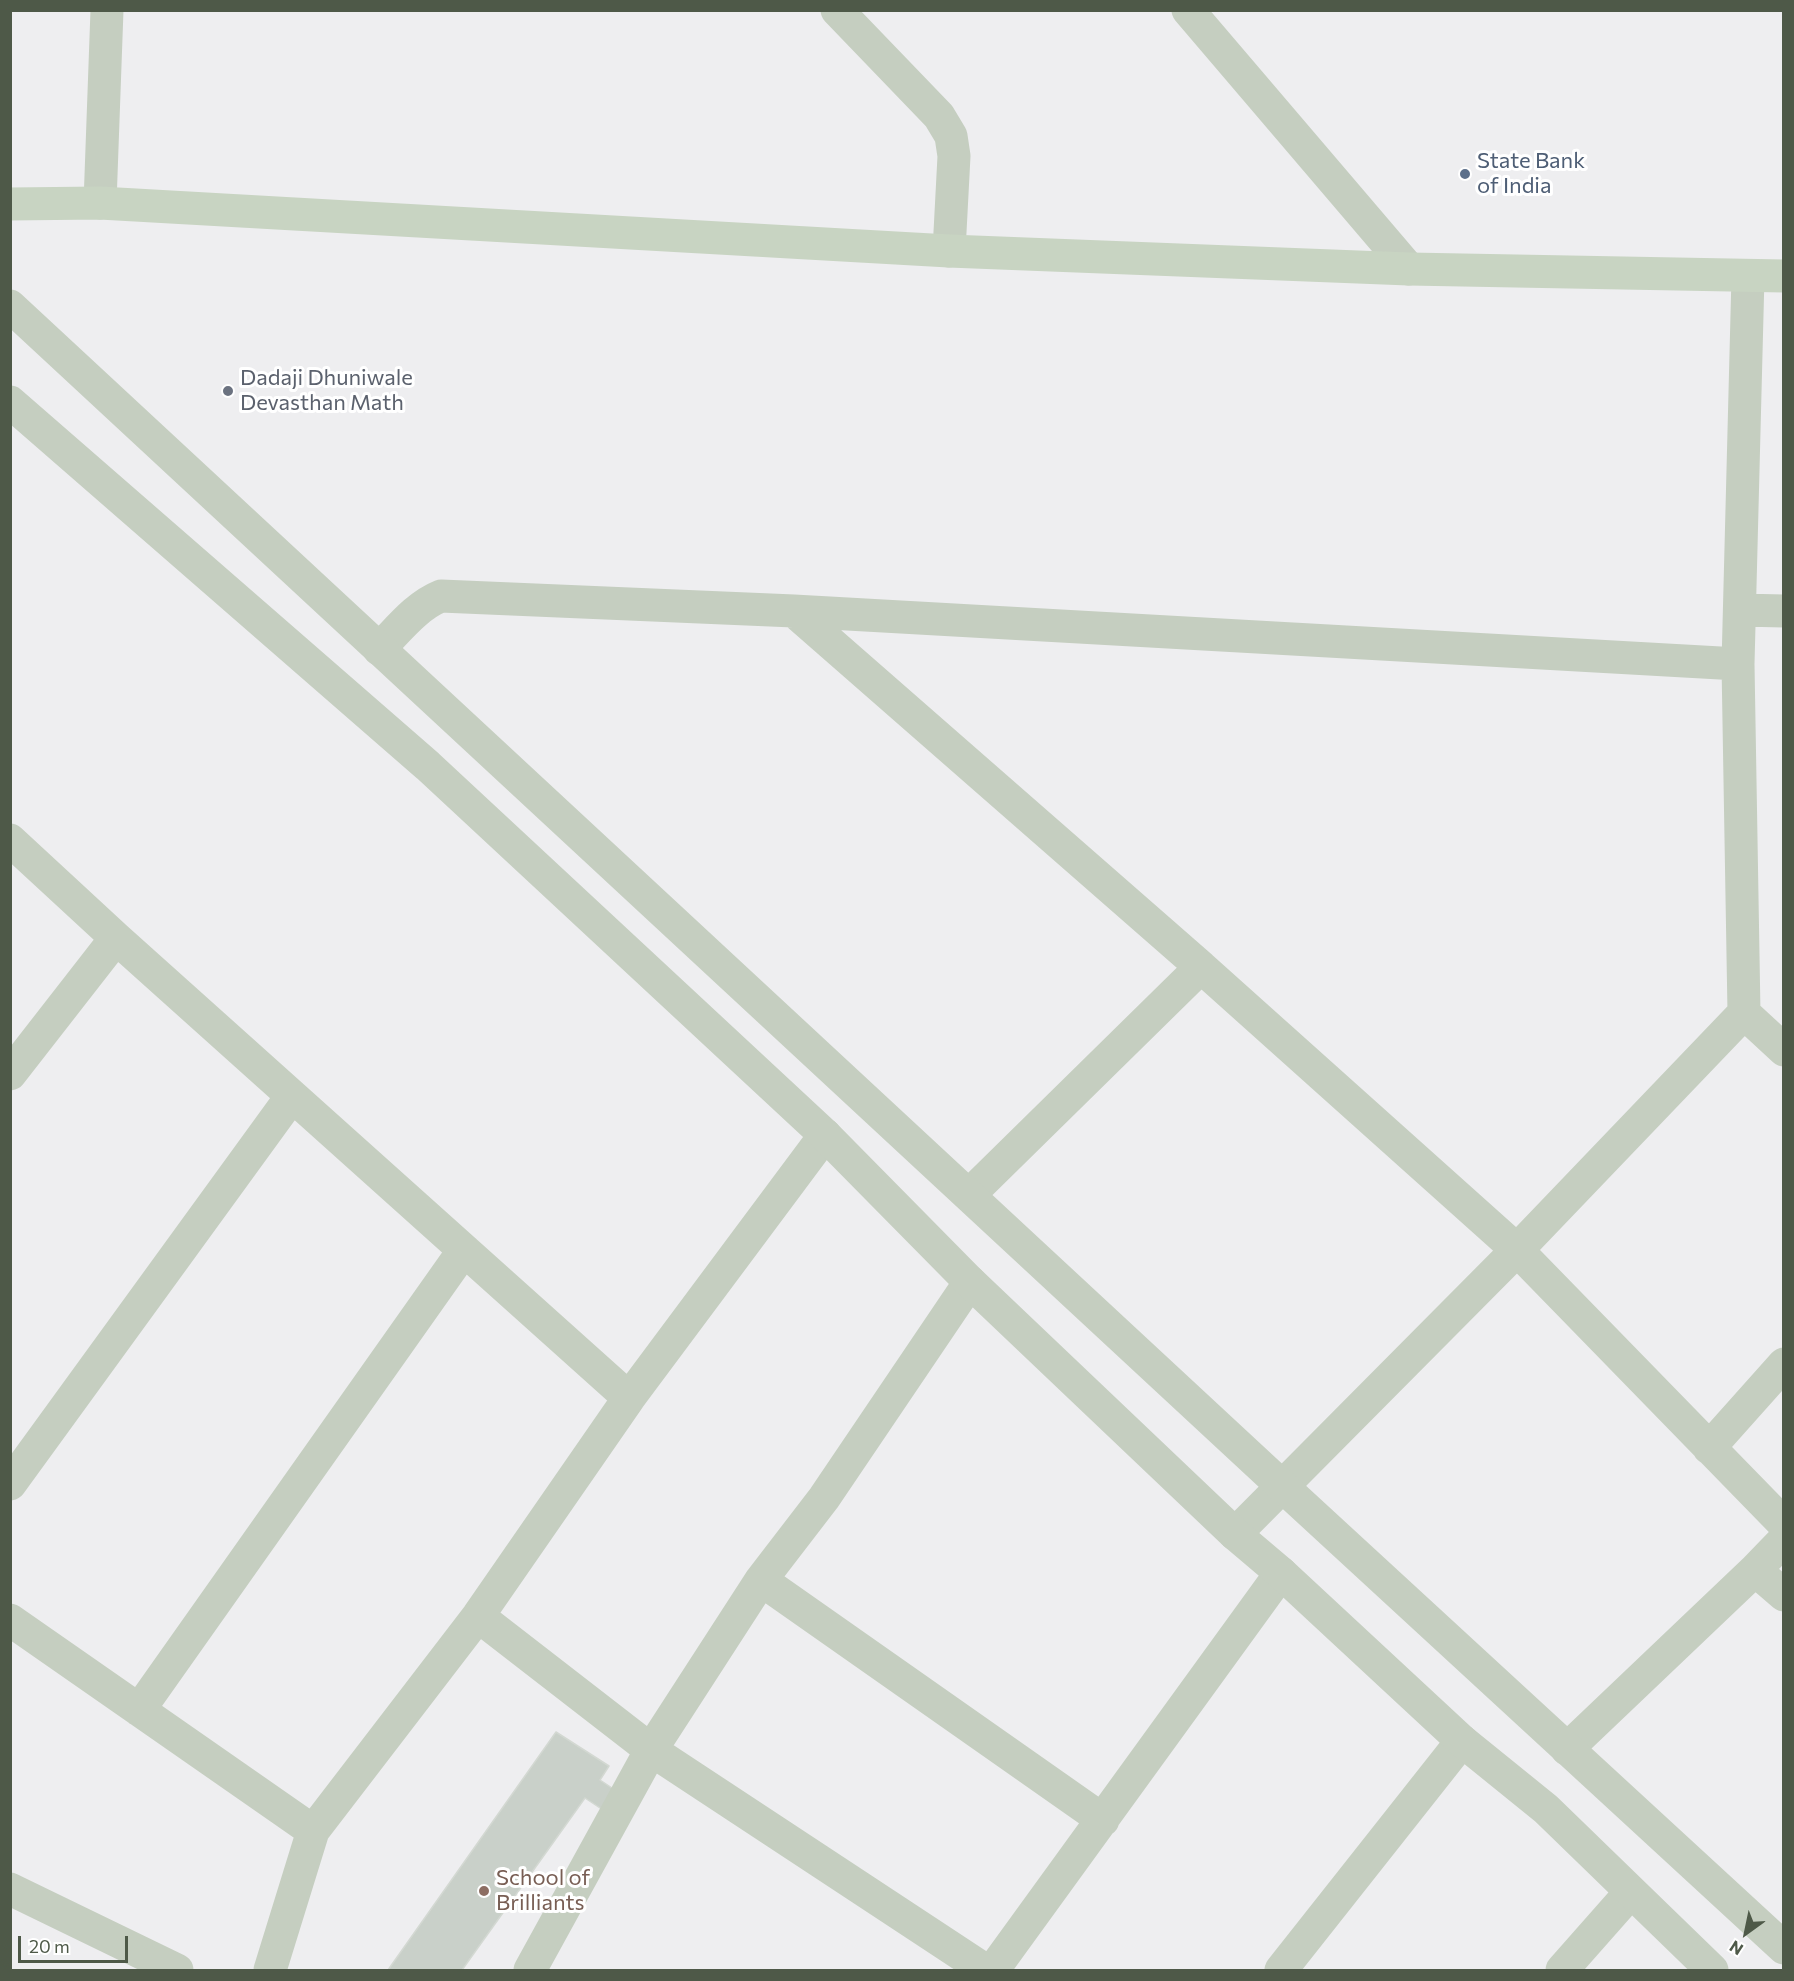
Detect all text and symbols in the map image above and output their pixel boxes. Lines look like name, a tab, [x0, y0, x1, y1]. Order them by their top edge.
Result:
place label: State Bank of India	[1477, 148, 1585, 200]
marker: State Bank of India	[1458, 167, 1472, 181]
place label: Dadaji Dhuniwale Devasthan Math	[240, 365, 413, 416]
marker: Dadaji Dhuniwale Devasthan Math	[221, 384, 235, 398]
place label: School of Brilliants	[496, 1865, 590, 1916]
marker: School of Brilliants	[477, 1884, 491, 1898]
north arrow	[1716, 1903, 1776, 1963]
scale bar	[21, 1924, 130, 1962]
text: 20 m	[29, 1935, 70, 1957]
text: N	[1726, 1937, 1746, 1960]

